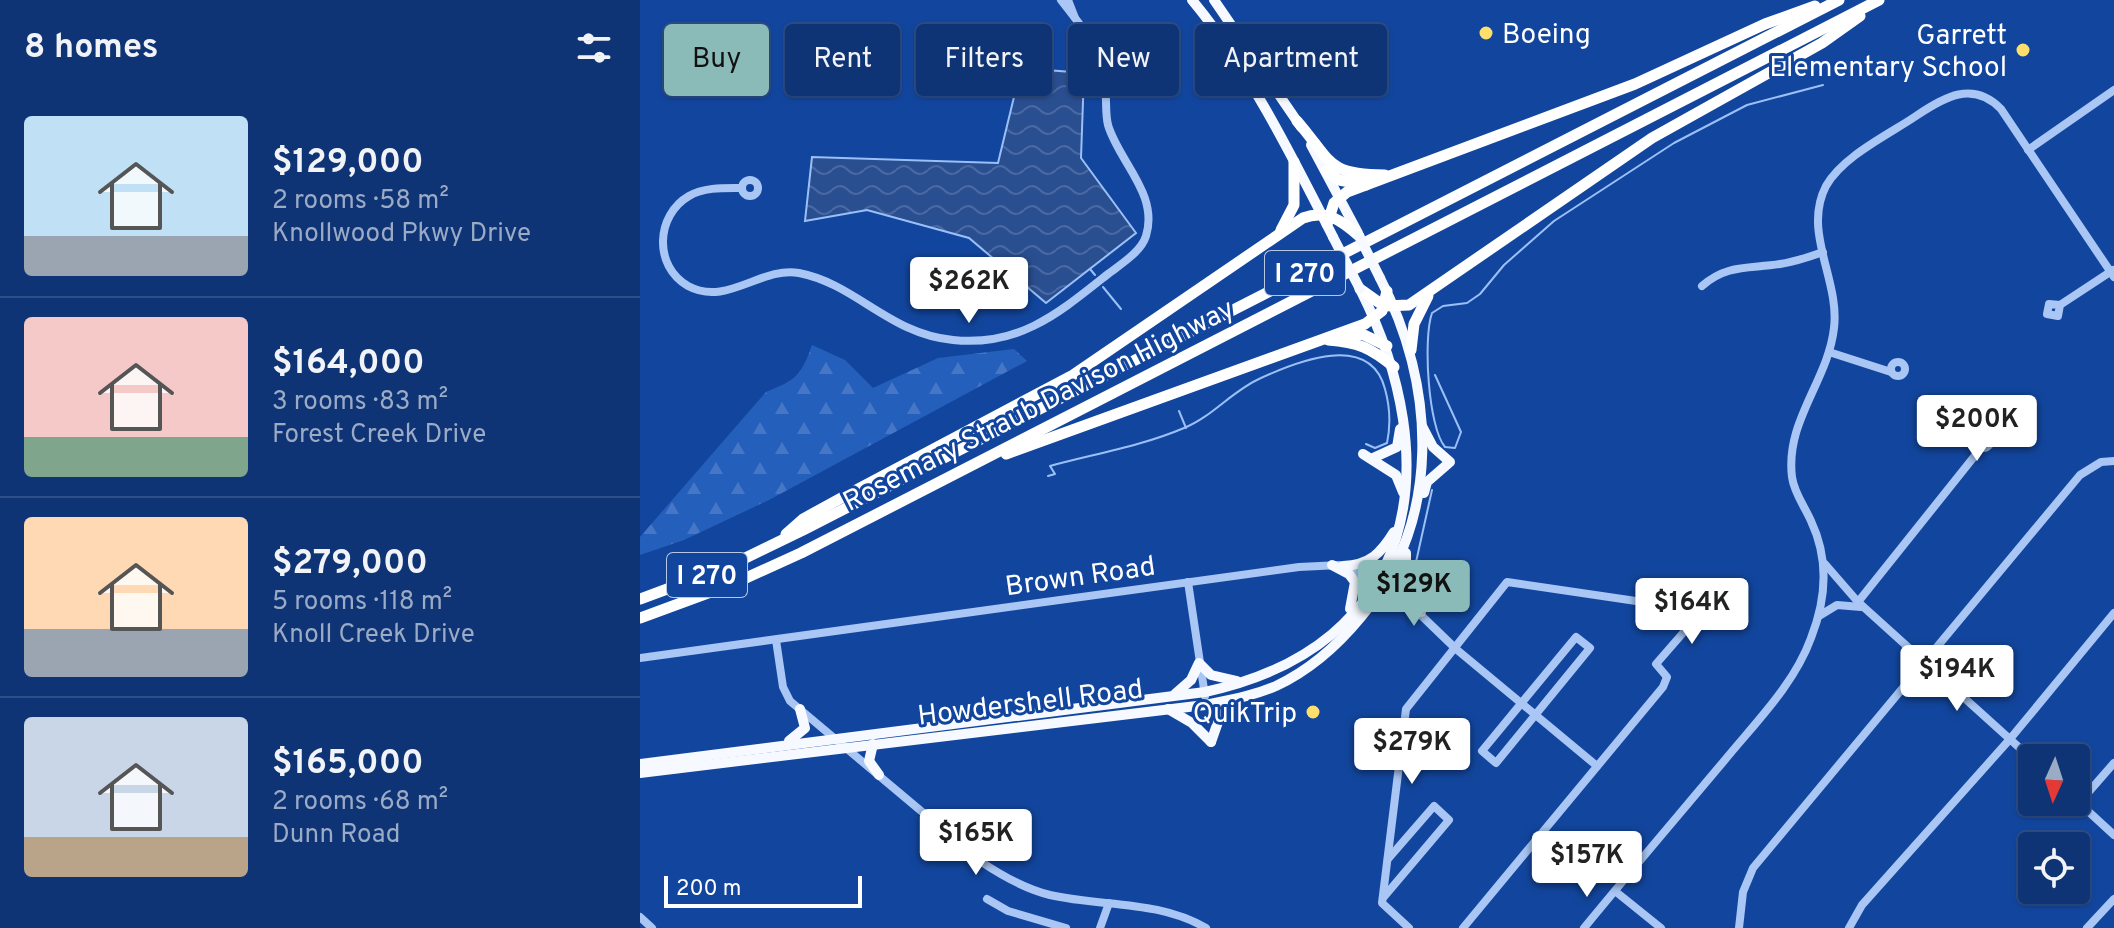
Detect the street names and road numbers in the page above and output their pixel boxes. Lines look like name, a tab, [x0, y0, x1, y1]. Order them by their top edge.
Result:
road number: I 270	[1265, 251, 1345, 295]
street label: Rosemary Straub Davison Highway	[838, 292, 1241, 521]
street label: Brown Road	[1003, 550, 1158, 606]
road number: I 270	[667, 553, 747, 597]
street label: Howdershell Road	[916, 672, 1145, 736]

